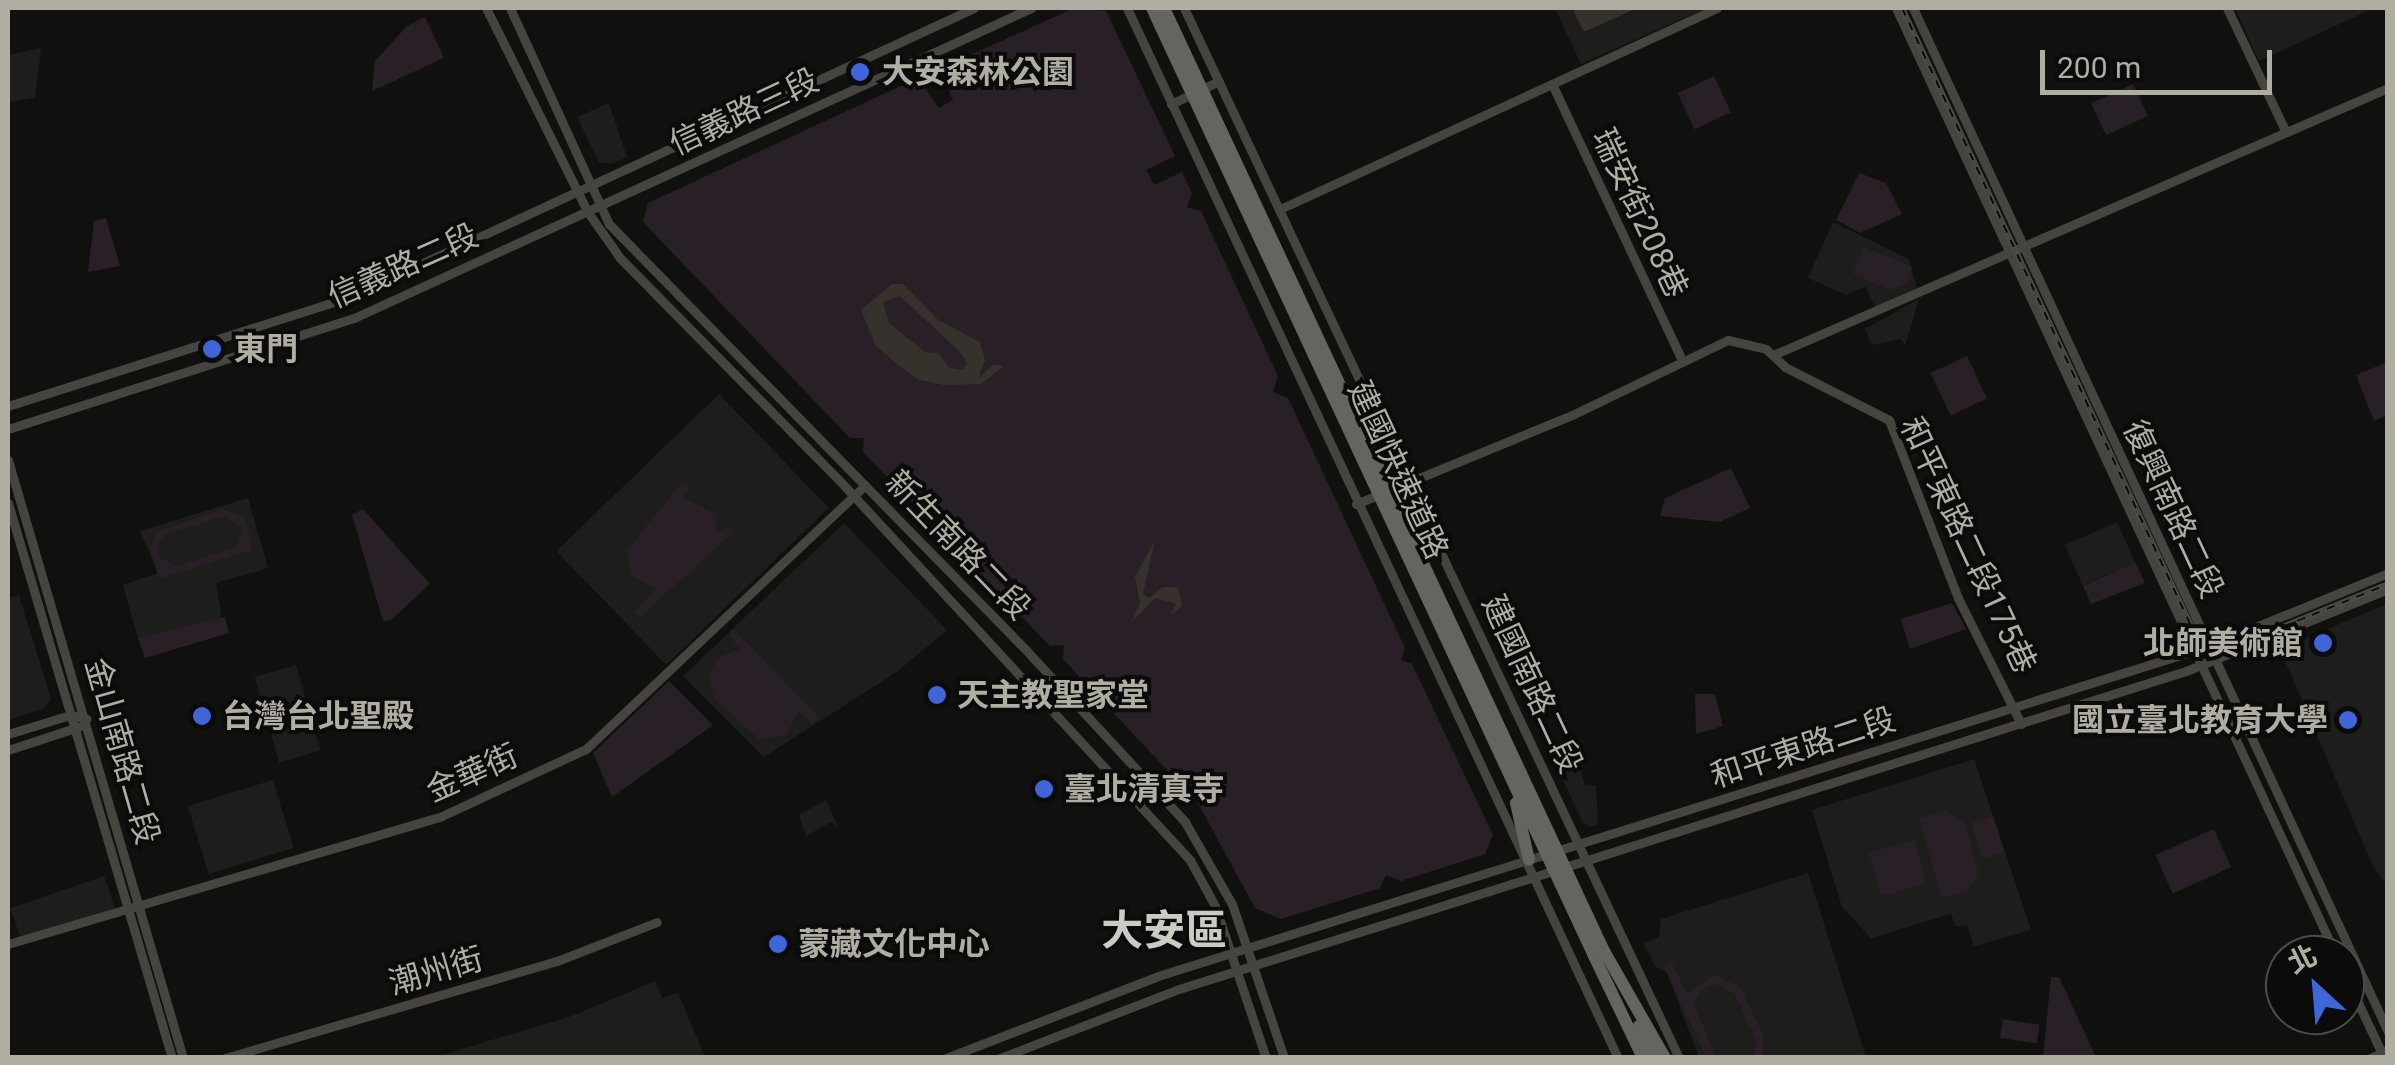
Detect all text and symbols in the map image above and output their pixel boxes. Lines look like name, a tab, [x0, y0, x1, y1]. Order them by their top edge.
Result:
scale bar	[2045, 30, 2278, 92]
text: 200 m	[2057, 50, 2141, 85]
place label: 大安森林公園	[882, 53, 1074, 91]
marker: 大安森林公園	[847, 59, 873, 85]
street label: 信義路三段	[663, 61, 825, 163]
street label: 瑞安街208巷	[1584, 122, 1696, 304]
street label: 信義路二段	[322, 216, 484, 316]
place label: 東門	[234, 330, 298, 368]
marker: 東門	[199, 336, 225, 362]
street label: 建國快速道路	[1340, 375, 1456, 565]
street label: 和平東路二段175巷	[1892, 411, 2044, 679]
street label: 復興南路二段	[2115, 414, 2231, 604]
street label: 新生南路二段	[878, 463, 1038, 627]
street label: 建國南路二段	[1474, 589, 1590, 779]
place label: 北師美術館	[2143, 624, 2303, 662]
marker: 北師美術館	[2312, 632, 2334, 654]
street label: 金山南路二段	[77, 653, 167, 849]
place label: 天主教聖家堂	[957, 676, 1149, 714]
marker: 天主教聖家堂	[926, 684, 948, 706]
place label: 台灣台北聖殿	[222, 697, 414, 735]
street label: 和平東路二段	[1706, 700, 1900, 796]
place label: 國立臺北教育大學	[2072, 701, 2328, 739]
marker: 台灣台北聖殿	[191, 705, 213, 727]
marker: 國立臺北教育大學	[2337, 709, 2359, 731]
street label: 金華街	[420, 736, 524, 810]
place label: 臺北清真寺	[1064, 770, 1224, 808]
marker: 臺北清真寺	[1033, 778, 1055, 800]
district label: 大安區	[1101, 906, 1227, 956]
place label: 蒙藏文化中心	[798, 925, 990, 963]
marker: 蒙藏文化中心	[767, 933, 789, 955]
north arrow	[2265, 935, 2365, 1035]
text: 北	[2283, 938, 2322, 980]
street label: 潮州街	[385, 939, 487, 1003]

